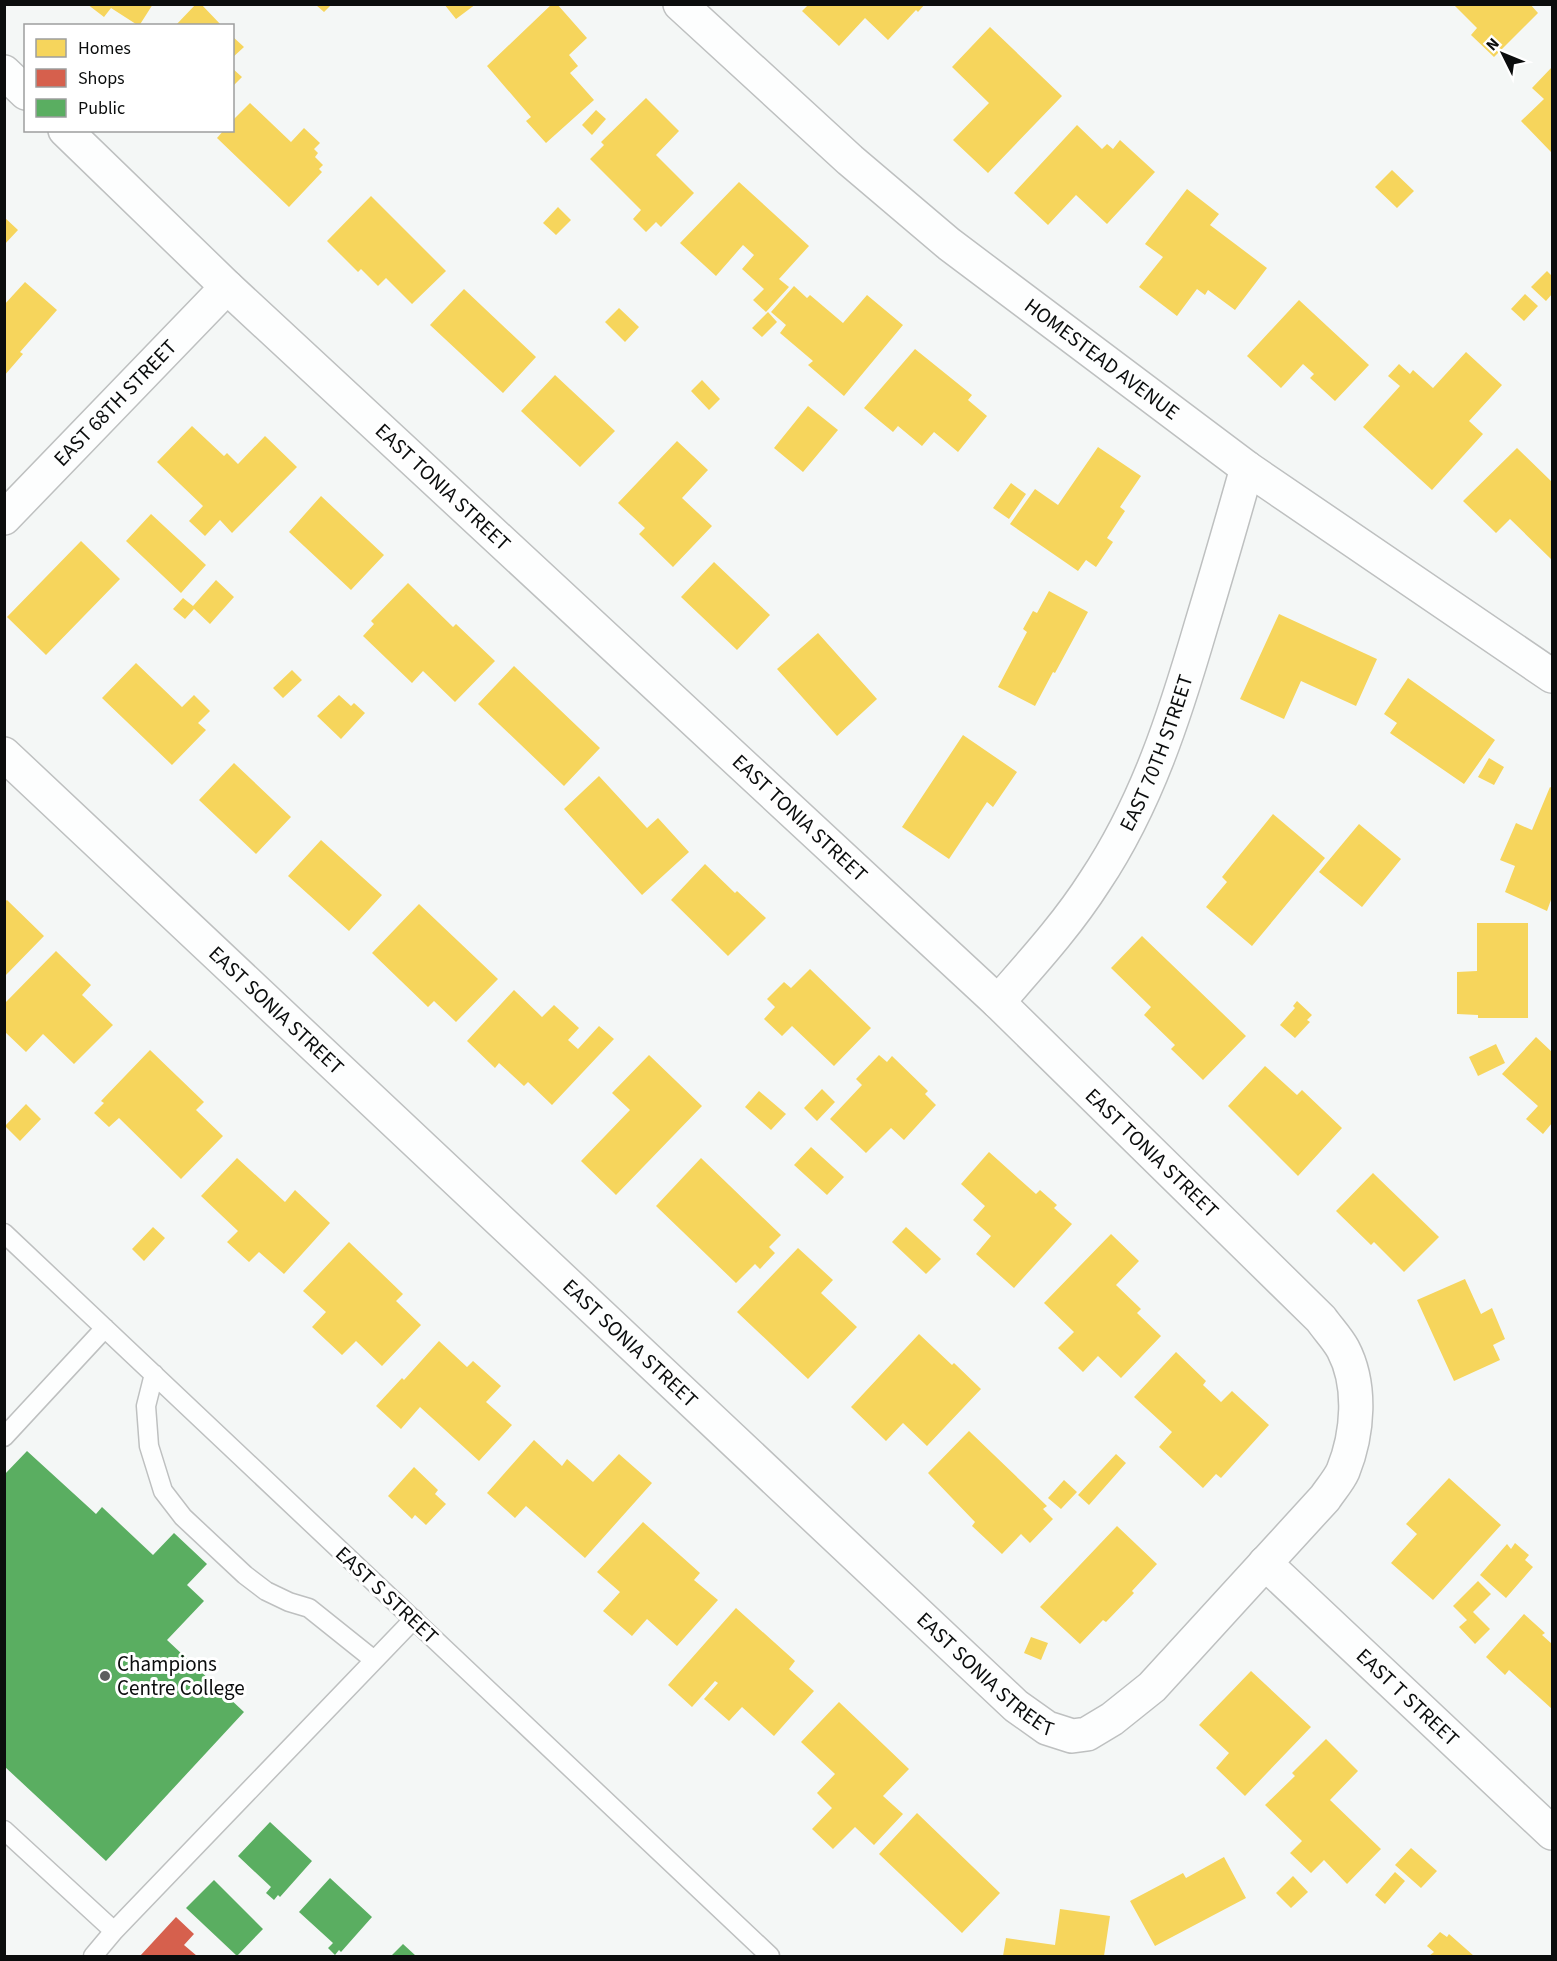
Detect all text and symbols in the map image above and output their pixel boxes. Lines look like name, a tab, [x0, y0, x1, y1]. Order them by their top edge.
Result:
legend	[24, 24, 234, 132]
north arrow	[1473, 24, 1533, 84]
text: N	[1481, 33, 1504, 56]
text: Homes	[78, 36, 131, 61]
text: Shops	[78, 66, 125, 91]
text: Public	[78, 96, 125, 121]
street label: HOMESTEAD AVENUE	[1018, 291, 1186, 427]
street label: EAST 68TH STREET	[47, 333, 184, 473]
street label: EAST TONIA STREET	[369, 416, 517, 558]
street label: EAST 70TH STREET	[1112, 671, 1201, 836]
street label: EAST TONIA STREET	[726, 747, 874, 889]
street label: EAST SONIA STREET	[202, 939, 351, 1082]
street label: EAST TONIA STREET	[1078, 1081, 1226, 1225]
street label: EAST SONIA STREET	[556, 1272, 705, 1415]
street label: EAST S STREET	[329, 1539, 445, 1651]
street label: EAST SONIA STREET	[910, 1605, 1058, 1744]
street label: EAST T STREET	[1350, 1641, 1466, 1753]
place label: Champions Centre College	[117, 1649, 245, 1703]
marker: Champions Centre College	[98, 1669, 112, 1683]

